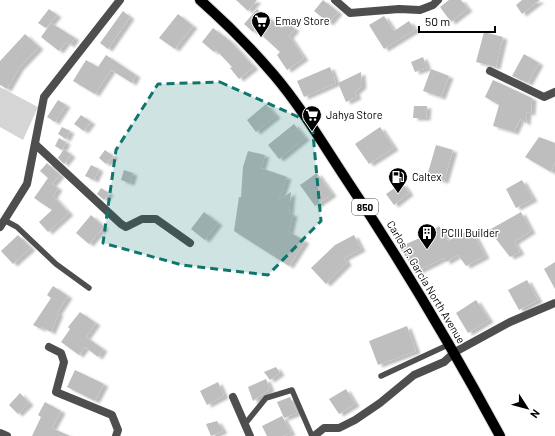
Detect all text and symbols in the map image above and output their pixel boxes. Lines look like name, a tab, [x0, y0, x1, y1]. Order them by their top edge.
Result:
scale bar	[419, 8, 495, 34]
supermarket icon: Emay Store	[250, 10, 272, 38]
place label: Emay Store	[275, 14, 330, 27]
text: 50 m	[425, 14, 450, 28]
supermarket icon: Jahya Store	[301, 104, 323, 132]
place label: Jahya Store	[326, 108, 383, 121]
fuel station icon: Caltex	[387, 166, 409, 194]
place label: Caltex	[412, 170, 442, 183]
road number: 850	[352, 199, 378, 215]
street label: Carlos P. Garcia North Avenue	[385, 218, 468, 346]
building icon: PCIII Builder	[416, 222, 438, 250]
place label: PCIII Builder	[441, 226, 499, 239]
north arrow	[507, 388, 547, 428]
text: N	[528, 407, 543, 421]

